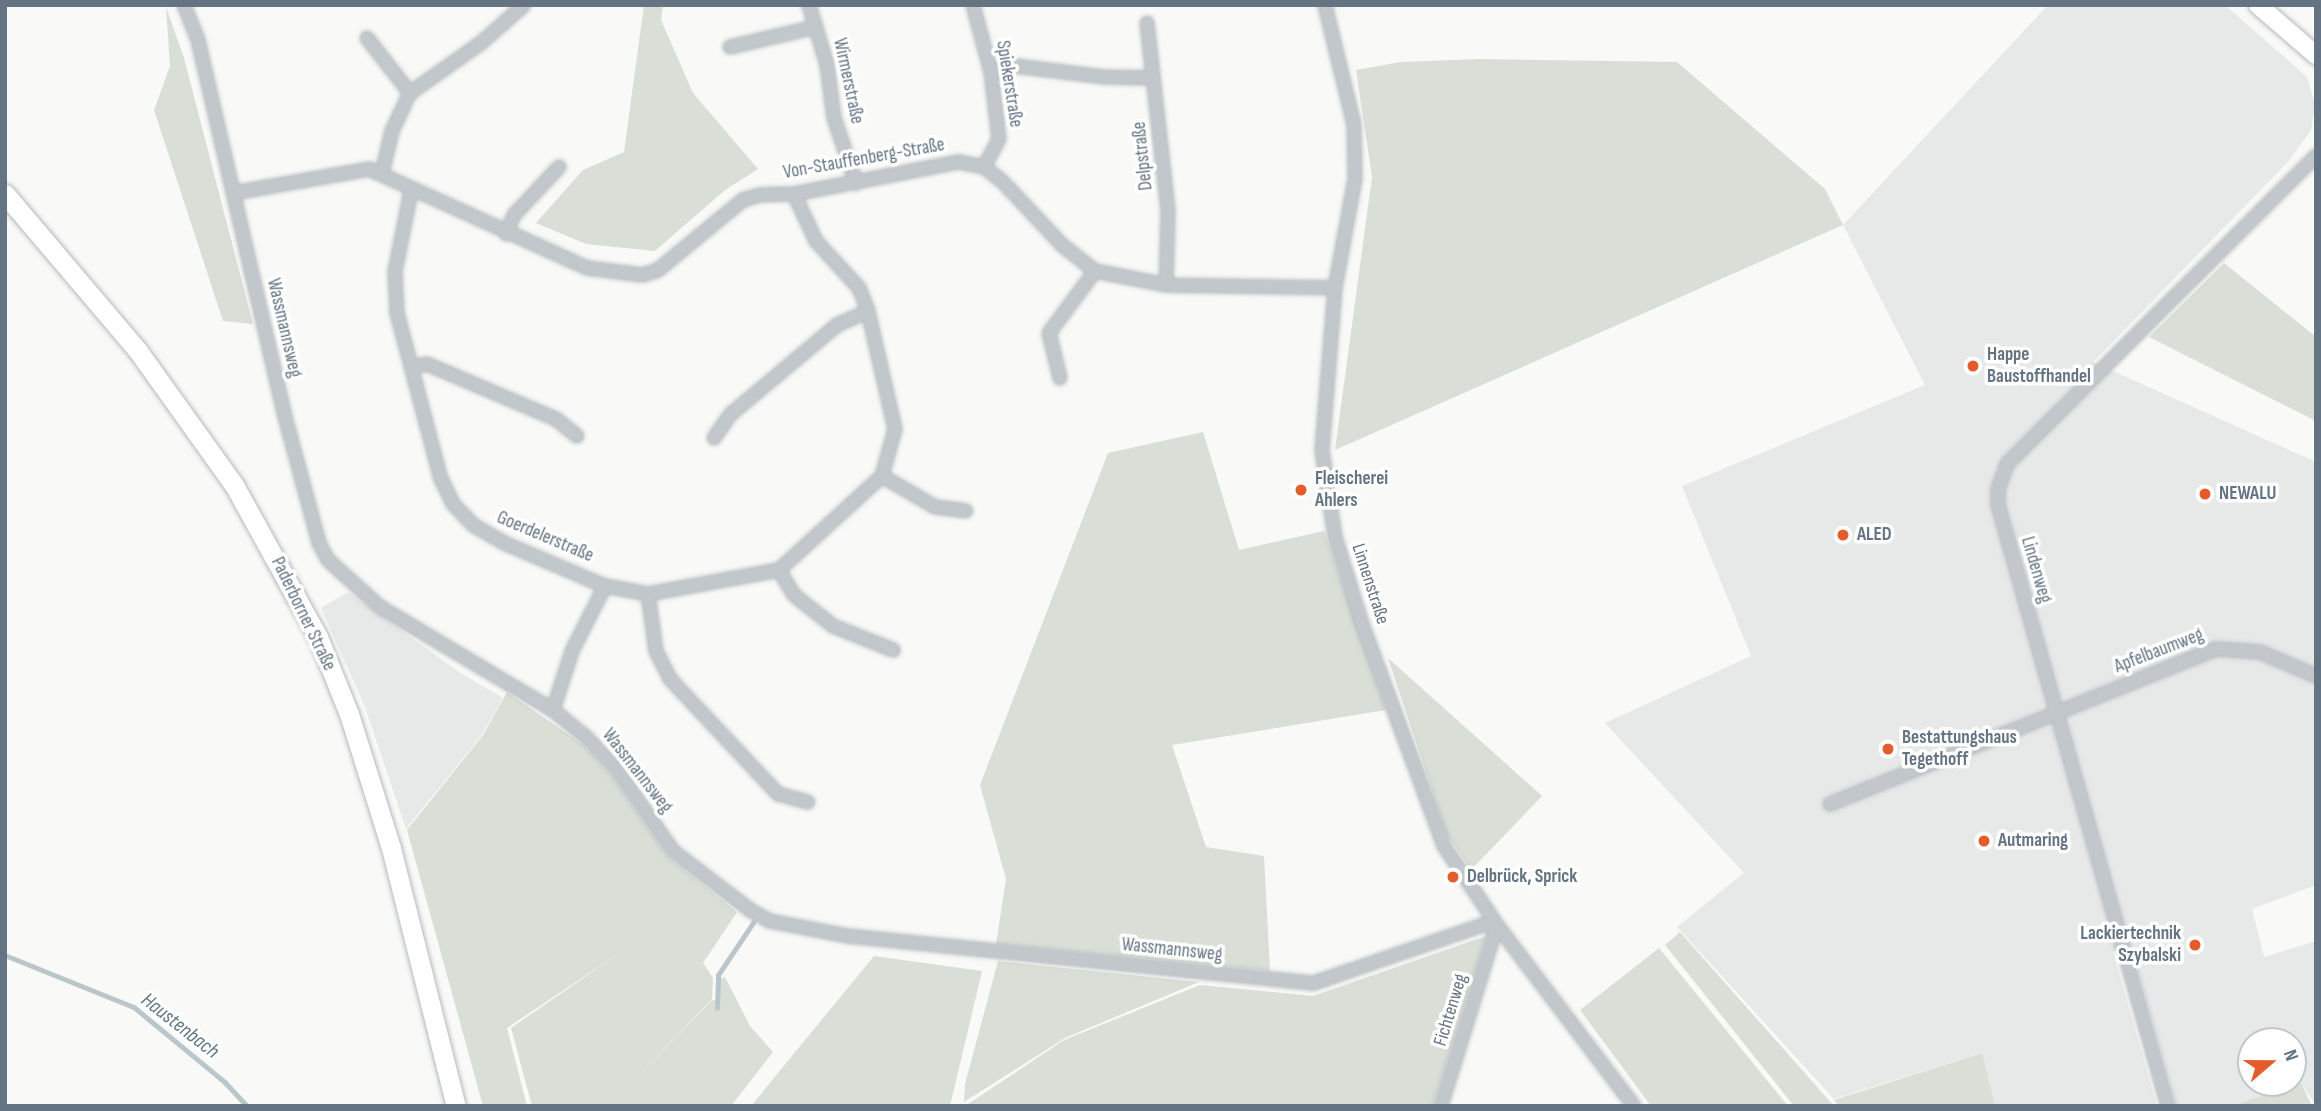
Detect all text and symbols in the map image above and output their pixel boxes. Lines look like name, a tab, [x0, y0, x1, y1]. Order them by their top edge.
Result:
street label: Wirmerstraße	[828, 36, 868, 126]
street label: Spiekerstraße	[991, 39, 1027, 129]
street label: Delpstraße	[1128, 120, 1158, 192]
street label: Von-Stauffenberg-Straße	[782, 134, 946, 184]
street label: Wassmannsweg	[262, 276, 306, 380]
place label: Happe Baustoffhandel	[1987, 344, 2091, 388]
marker: Happe Baustoffhandel	[1965, 358, 1981, 374]
place label: Fleischerei Ahlers	[1315, 468, 1388, 512]
marker: Fleischerei Ahlers	[1293, 482, 1309, 498]
place label: NEWALU	[2219, 483, 2276, 505]
marker: NEWALU	[2197, 486, 2213, 502]
street label: Goerdelerstraße	[493, 506, 597, 568]
place label: ALED	[1857, 524, 1892, 546]
marker: ALED	[1835, 527, 1851, 543]
street label: Lindenweg	[2016, 534, 2056, 606]
street label: Linnenstraße	[1346, 541, 1394, 627]
street label: Paderborner Straße	[266, 553, 340, 675]
street label: Apfelbaumweg	[2111, 624, 2207, 678]
street label: Wassmannsweg	[597, 724, 677, 818]
place label: Bestattungshaus Tegethoff	[1902, 727, 2017, 771]
marker: Bestattungshaus Tegethoff	[1880, 741, 1896, 757]
place label: Autmaring	[1998, 830, 2068, 852]
marker: Autmaring	[1976, 833, 1992, 849]
place label: Delbrück, Sprick	[1467, 866, 1577, 888]
marker: Delbrück, Sprick	[1445, 869, 1461, 885]
place label: Lackiertechnik Szybalski	[2080, 923, 2181, 967]
street label: Wassmannsweg	[1121, 933, 1223, 967]
marker: Lackiertechnik Szybalski	[2187, 937, 2203, 953]
street label: Fichtenweg	[1429, 971, 1473, 1049]
water label: Haustenbach	[136, 988, 224, 1064]
north arrow	[2237, 1027, 2307, 1097]
text: N	[2278, 1047, 2303, 1064]

